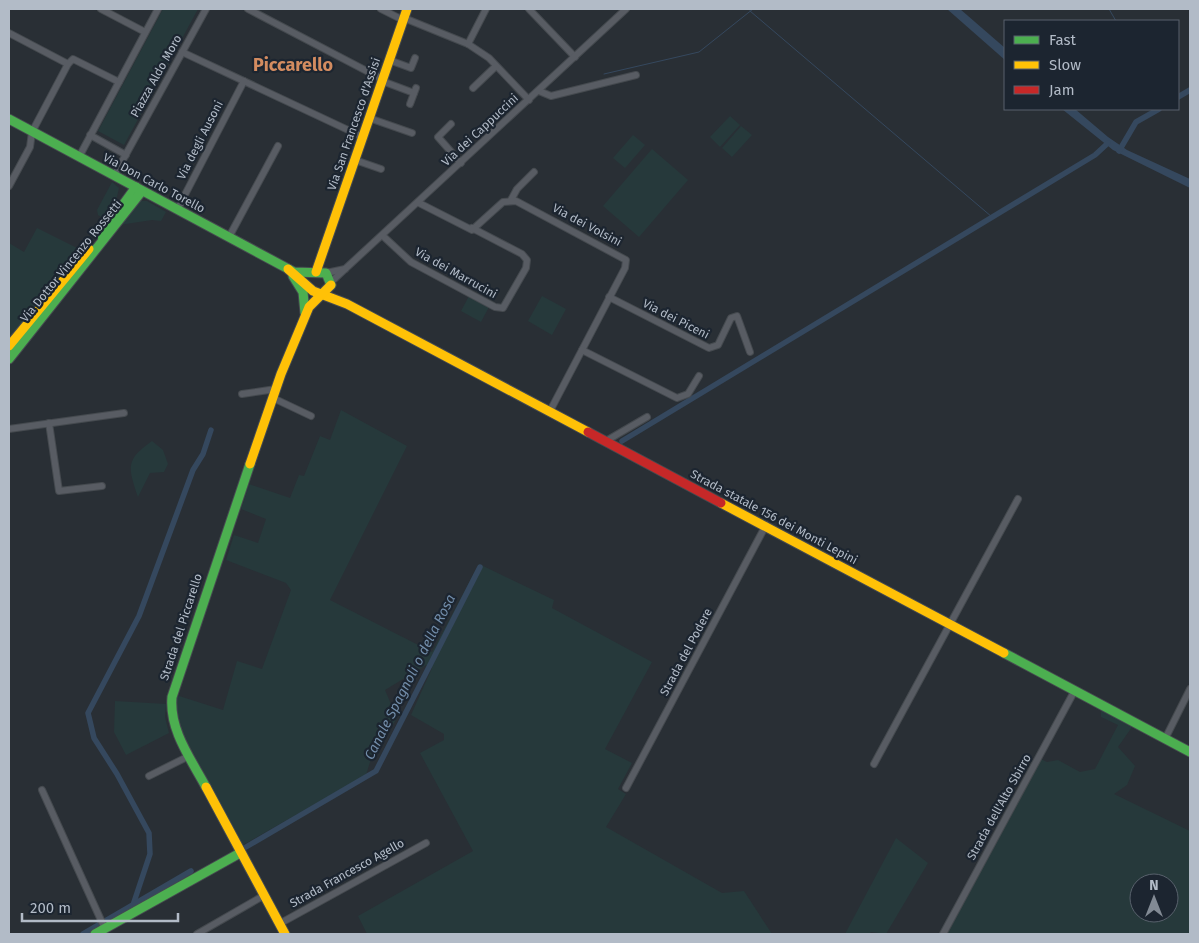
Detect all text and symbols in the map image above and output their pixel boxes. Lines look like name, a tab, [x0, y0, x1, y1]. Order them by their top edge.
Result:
legend	[1004, 20, 1179, 110]
text: Fast	[1049, 31, 1076, 49]
street label: Piazza Aldo Moro	[128, 32, 184, 120]
district label: Piccarello	[253, 54, 333, 76]
street label: Via San Francesco d'Assisi	[325, 56, 383, 192]
text: Slow	[1049, 56, 1081, 74]
text: Jam	[1049, 81, 1075, 99]
street label: Via dei Cappuccini	[439, 91, 521, 169]
street label: Via degli Ausoni	[174, 98, 226, 182]
street label: Via Don Carlo Torello	[101, 150, 207, 216]
street label: Via Dottor Vincenzo Rossetti	[17, 197, 125, 325]
street label: Via dei Volsini	[550, 201, 624, 249]
street label: Via dei Marrucini	[413, 245, 499, 301]
street label: Via dei Piceni	[640, 296, 712, 342]
street label: Strada statale 156 dei Monti Lepini	[688, 467, 860, 567]
street label: Strada del Piccarello	[157, 572, 205, 682]
water label: Canale Spagnoli o della Rosa	[361, 591, 459, 763]
street label: Strada del Podere	[657, 606, 715, 698]
street label: Strada dell'Alto Sbirro	[964, 752, 1034, 862]
street label: Strada Francesco Agello	[287, 836, 407, 910]
north arrow	[1129, 873, 1179, 923]
text: N	[1149, 877, 1159, 894]
scale bar	[22, 890, 179, 922]
text: 200 m	[30, 899, 71, 917]

